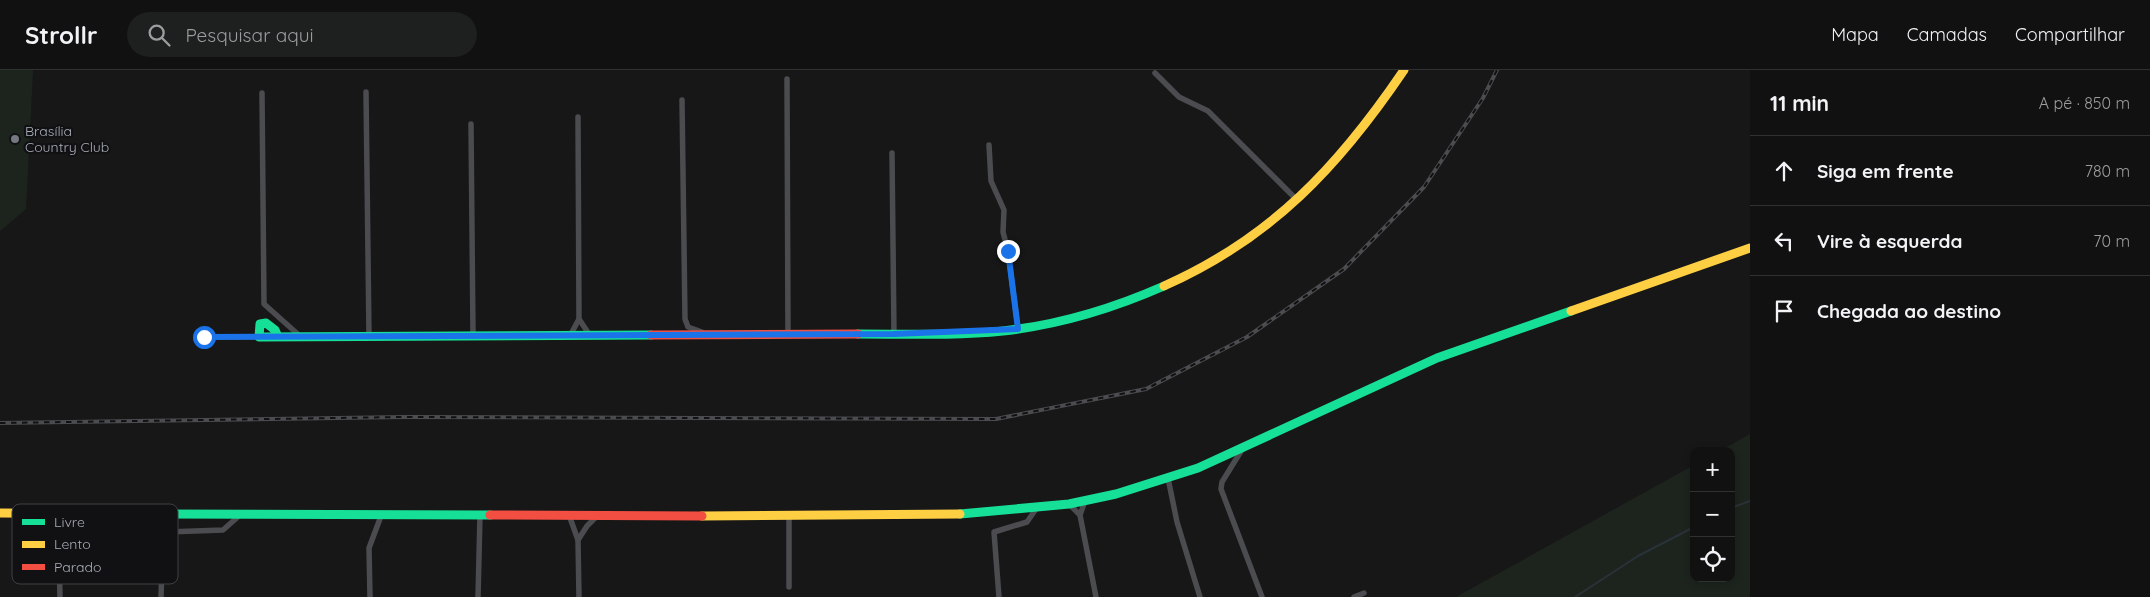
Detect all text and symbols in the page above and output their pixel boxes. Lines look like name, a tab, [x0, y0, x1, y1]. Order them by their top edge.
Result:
search box	[127, 12, 477, 57]
text: Strollr	[25, 20, 97, 50]
icon: search	[145, 21, 173, 49]
text: Pesquisar aqui	[185, 23, 314, 47]
text: Mapa	[1831, 23, 1879, 46]
text: Camadas	[1907, 23, 1987, 46]
text: Compartilhar	[2015, 23, 2125, 46]
text: 11 min	[1770, 90, 1829, 116]
text: A pé · 850 m	[2039, 93, 2130, 113]
place label: Brasília Country Club	[25, 122, 109, 156]
marker: Brasília Country Club	[9, 133, 21, 145]
icon: ahead	[1770, 157, 1798, 185]
text: Siga em frente	[1817, 159, 1954, 183]
text: 780 m	[2085, 161, 2130, 181]
icon: left	[1770, 227, 1798, 255]
text: Vire à esquerda	[1817, 229, 1962, 253]
text: 70 m	[2093, 231, 2130, 251]
route end	[997, 240, 1020, 263]
icon: arrive	[1770, 297, 1798, 325]
text: Chegada ao destino	[1817, 299, 2001, 323]
route start	[193, 326, 216, 349]
map controls	[1690, 447, 1735, 582]
button: +	[1690, 447, 1735, 492]
button: −	[1690, 492, 1735, 537]
legend	[12, 504, 178, 584]
text: Livre	[54, 513, 85, 531]
text: Lento	[54, 535, 91, 553]
button: locate	[1690, 537, 1735, 582]
text: Parado	[54, 558, 101, 576]

